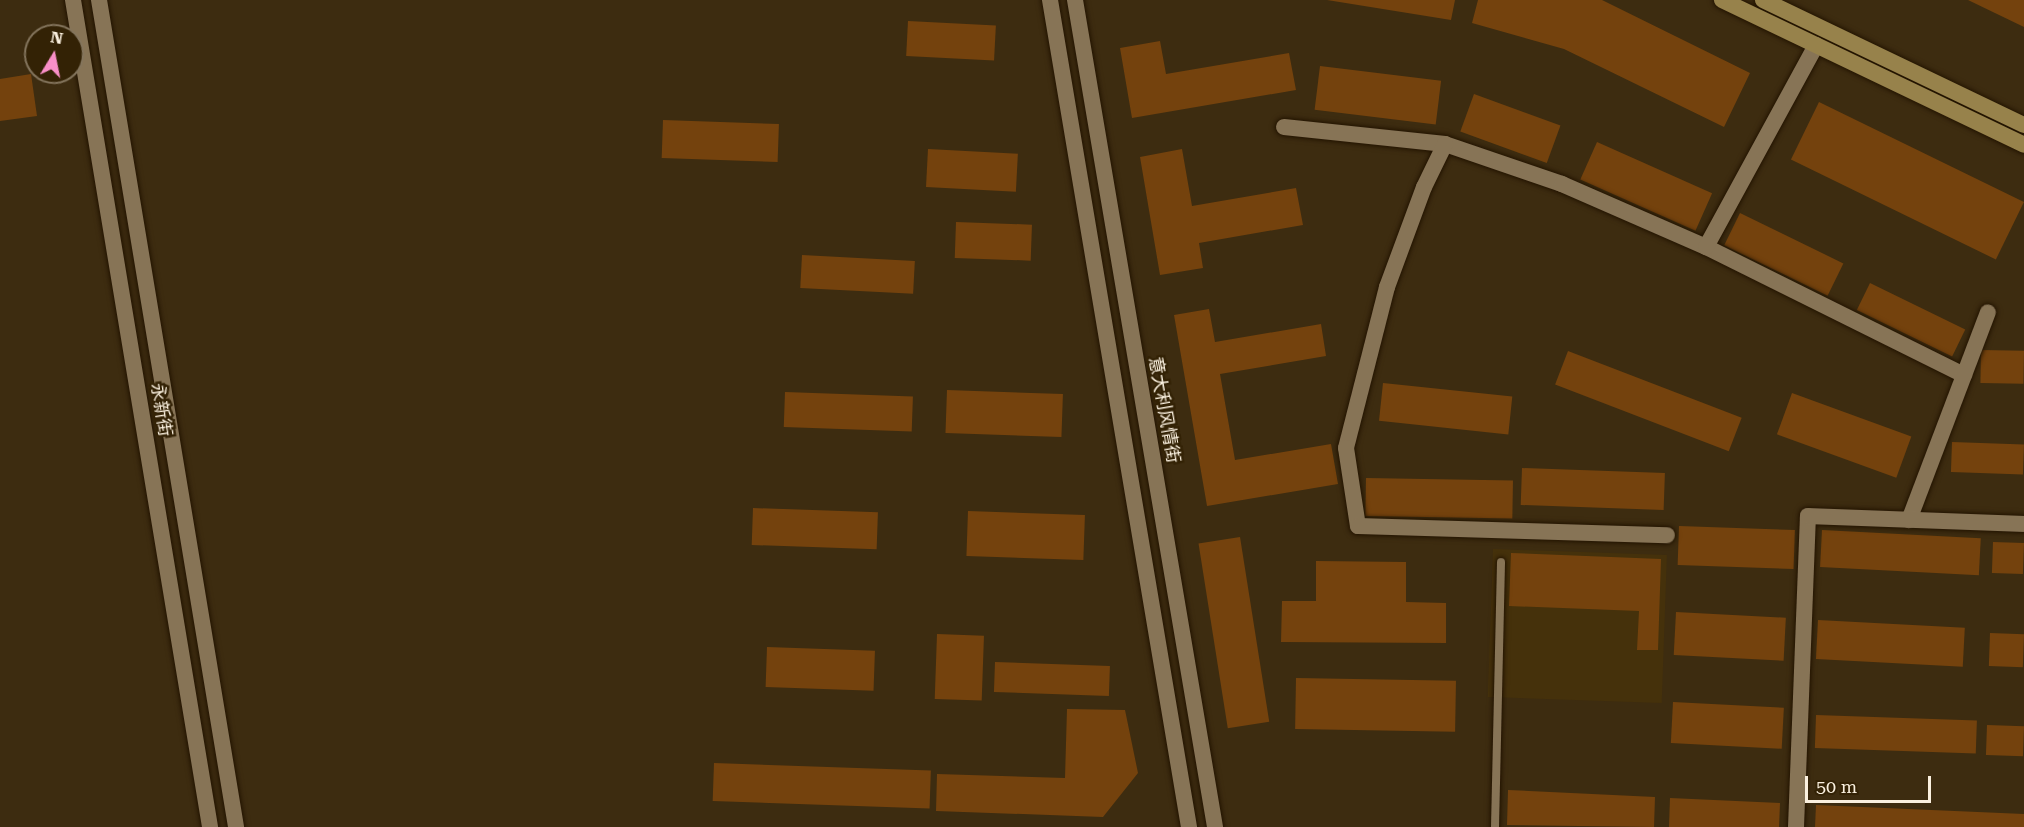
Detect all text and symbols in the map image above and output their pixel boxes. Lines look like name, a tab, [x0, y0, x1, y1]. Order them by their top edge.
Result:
north arrow	[24, 24, 84, 84]
text: N	[49, 27, 65, 48]
street label: 意大利风情街	[1144, 355, 1184, 465]
street label: 永新街	[146, 382, 176, 438]
scale bar	[1808, 764, 1934, 802]
text: 50 m	[1816, 776, 1857, 797]

